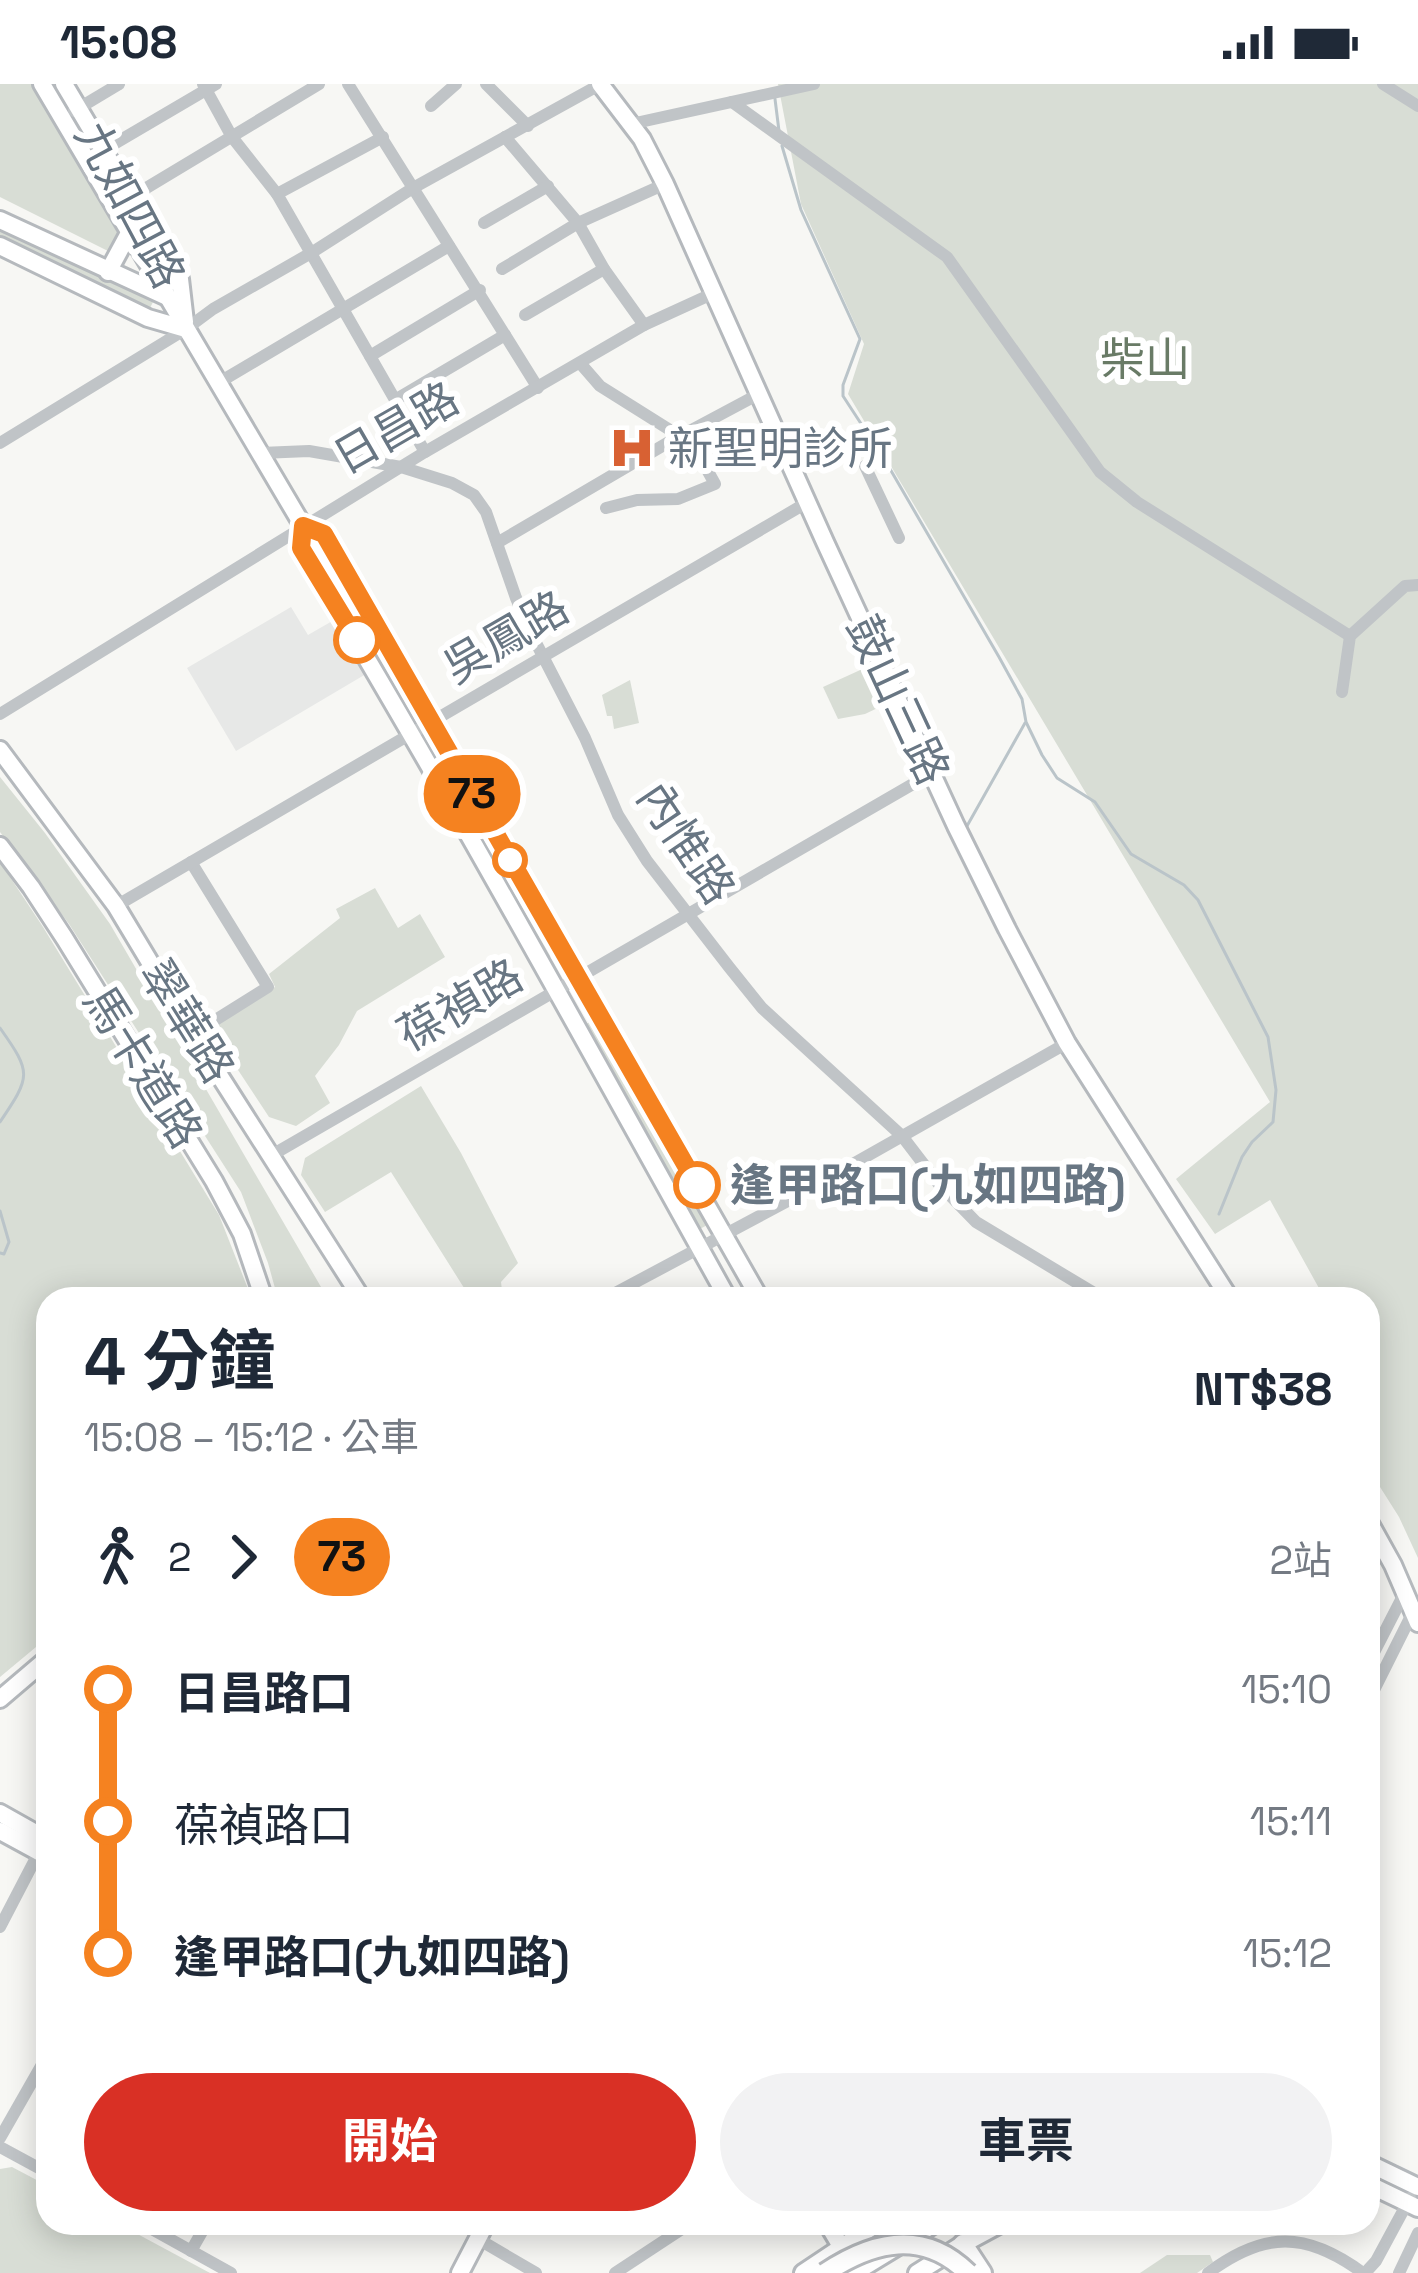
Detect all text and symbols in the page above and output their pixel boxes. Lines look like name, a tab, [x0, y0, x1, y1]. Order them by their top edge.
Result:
text: 15:08	[60, 14, 177, 71]
street label: 九如四路	[63, 112, 197, 298]
park label: 柴山	[1100, 331, 1190, 388]
street label: 日昌路	[323, 370, 469, 486]
place label: 新聖明診所	[668, 420, 893, 477]
hospital icon: 新聖明診所	[607, 423, 657, 473]
street label: 吳鳳路	[433, 579, 579, 695]
street label: 鼓山三路	[834, 606, 962, 794]
unlabelled marker	[335, 618, 379, 662]
line badge: 73	[418, 755, 526, 833]
text: 73	[448, 767, 496, 820]
street label: 內惟路	[625, 771, 747, 915]
unlabelled marker	[494, 844, 526, 876]
street label: 葆禎路	[387, 947, 533, 1063]
street label: 翠華路	[127, 949, 247, 1093]
street label: 馬卡道路	[71, 976, 215, 1158]
place label: 逢甲路口(九如四路)	[730, 1157, 1125, 1214]
marker: 逢甲路口(九如四路)	[675, 1163, 719, 1207]
text: 4 分鐘	[84, 1319, 275, 1403]
text: NT$38	[1194, 1361, 1332, 1418]
text: 15:08 – 15:12 · 公車	[84, 1413, 419, 1462]
icon: walk	[84, 1524, 150, 1590]
icon: forward	[210, 1524, 276, 1590]
text: 73	[318, 1530, 366, 1583]
text: 2	[168, 1533, 192, 1582]
text: 2站	[1269, 1536, 1332, 1585]
text: 日昌路口	[174, 1665, 354, 1722]
text: 15:10	[1241, 1665, 1332, 1714]
text: 葆禎路口	[174, 1797, 354, 1854]
text: 15:11	[1250, 1797, 1332, 1846]
text: 逢甲路口(九如四路)	[174, 1929, 569, 1986]
text: 15:12	[1243, 1929, 1332, 1978]
button: 開始	[84, 2073, 696, 2211]
button: 車票	[720, 2073, 1332, 2211]

